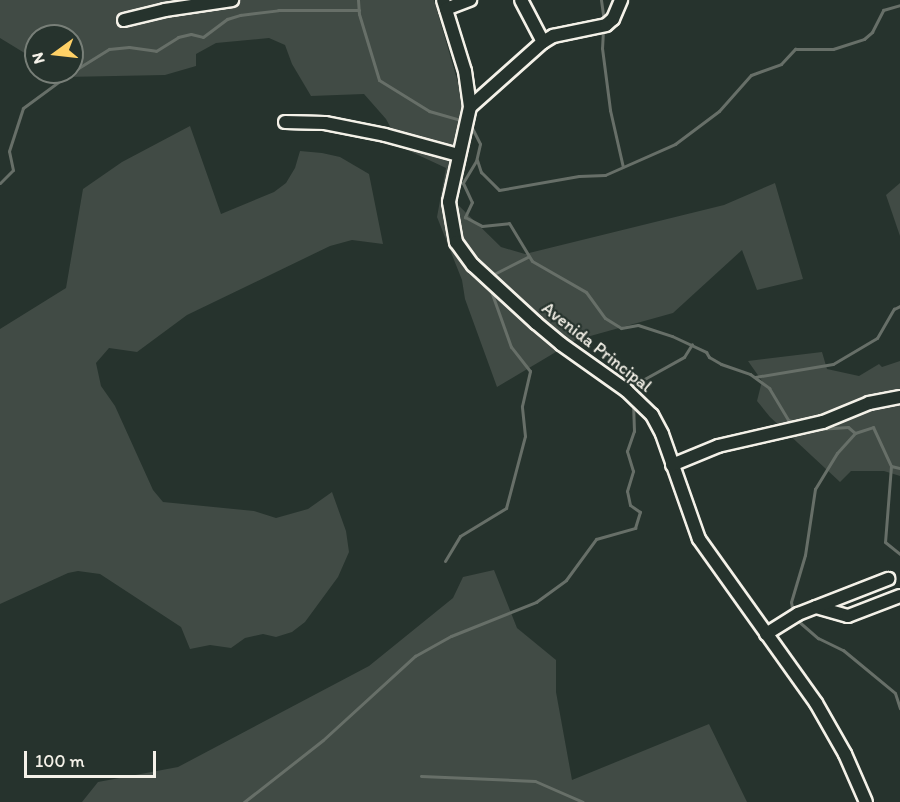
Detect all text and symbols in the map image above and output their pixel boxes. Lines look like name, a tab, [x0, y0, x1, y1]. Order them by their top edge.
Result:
north arrow	[24, 24, 84, 84]
text: N	[27, 51, 49, 66]
street label: Avenida Principal	[537, 297, 657, 397]
scale bar	[27, 739, 159, 777]
text: 100 m	[35, 750, 85, 772]

